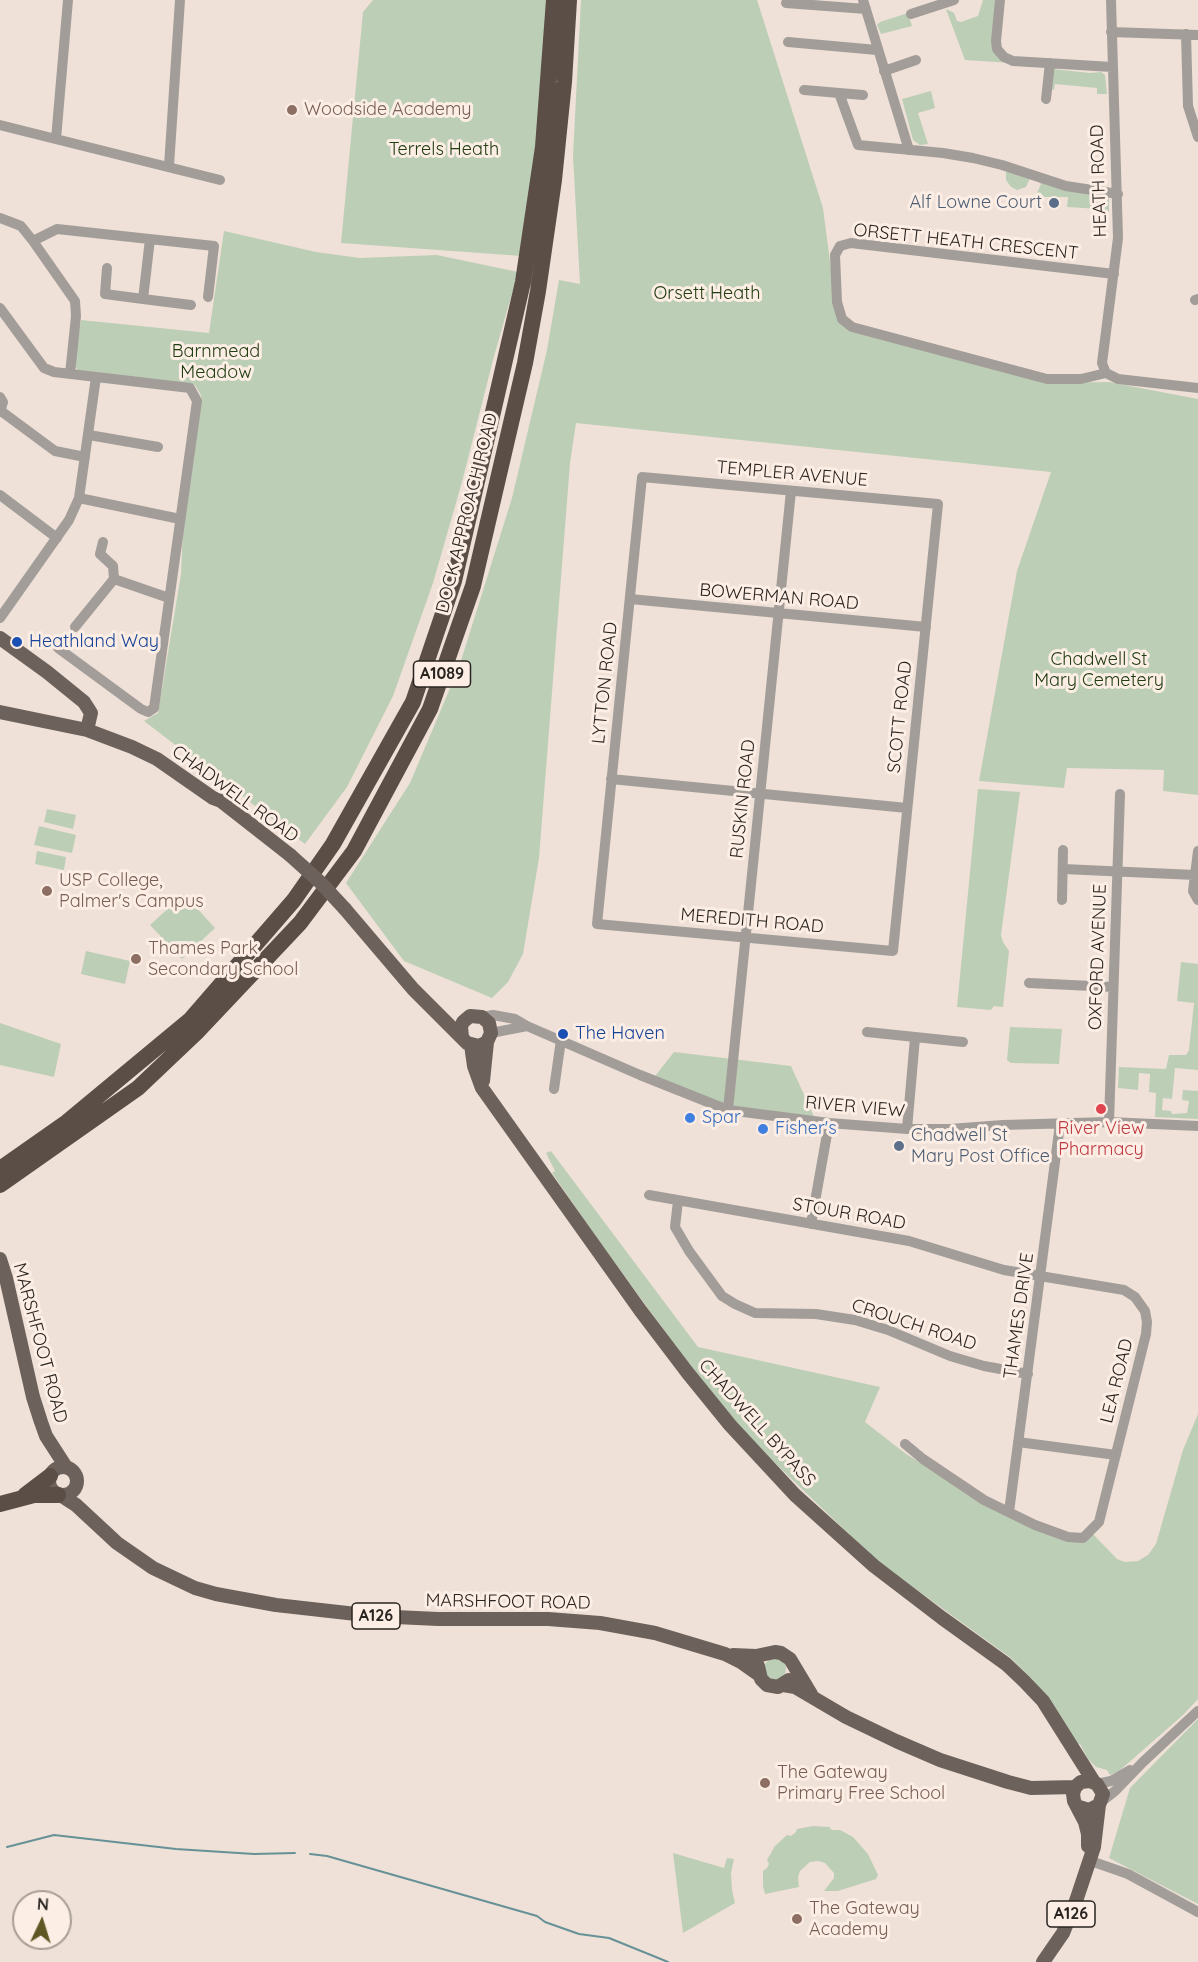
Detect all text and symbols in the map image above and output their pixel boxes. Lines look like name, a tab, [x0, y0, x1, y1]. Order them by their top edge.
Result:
place label: Woodside Academy	[304, 99, 472, 121]
marker: Woodside Academy	[285, 103, 299, 117]
street label: HEATH ROAD	[1086, 124, 1112, 238]
park label: Terrels Heath	[389, 139, 499, 161]
place label: Alf Lowne Court	[909, 192, 1042, 214]
marker: Alf Lowne Court	[1047, 196, 1061, 210]
street label: ORSETT HEATH CRESCENT	[852, 219, 1080, 265]
park label: Orsett Heath	[654, 283, 760, 305]
park label: Barnmead Meadow	[172, 341, 260, 384]
street label: DOCK APPROACH ROAD	[432, 411, 502, 615]
street label: TEMPLER AVENUE	[715, 457, 869, 491]
street label: BOWERMAN ROAD	[698, 579, 860, 615]
street label: LYTTON ROAD	[588, 621, 622, 745]
place label: Heathland Way	[29, 631, 159, 653]
marker: Heathland Way	[10, 635, 24, 649]
park label: Chadwell St Mary Cemetery	[1034, 649, 1164, 692]
street label: SCOTT ROAD	[883, 660, 917, 774]
road number: A1089	[414, 661, 470, 687]
street label: RUSKIN ROAD	[726, 738, 760, 860]
street label: CHADWELL ROAD	[168, 741, 302, 847]
place label: USP College, Palmer's Campus	[59, 870, 204, 912]
marker: USP College, Palmer's Campus	[40, 884, 54, 898]
street label: OXFORD AVENUE	[1085, 884, 1111, 1030]
street label: MEREDITH ROAD	[679, 904, 825, 938]
place label: Thames Park Secondary School	[148, 938, 298, 980]
marker: Thames Park Secondary School	[129, 952, 143, 966]
place label: The Haven	[575, 1023, 665, 1045]
marker: The Haven	[556, 1027, 570, 1041]
street label: RIVER VIEW	[804, 1092, 906, 1122]
marker: River View Pharmacy	[1094, 1102, 1108, 1116]
place label: Spar	[702, 1107, 741, 1129]
marker: Spar	[683, 1111, 697, 1125]
place label: Fisher's	[775, 1118, 837, 1140]
place label: River View Pharmacy	[1058, 1118, 1144, 1160]
marker: Fisher's	[756, 1122, 770, 1136]
place label: Chadwell St Mary Post Office	[911, 1125, 1050, 1168]
marker: Chadwell St Mary Post Office	[892, 1139, 906, 1153]
street label: STOUR ROAD	[791, 1193, 907, 1235]
street label: THAMES DRIVE	[999, 1251, 1039, 1381]
street label: MARSHFOOT ROAD	[8, 1261, 72, 1425]
street label: CROUCH ROAD	[849, 1295, 979, 1355]
street label: LEA ROAD	[1096, 1336, 1138, 1426]
street label: CHADWELL BYPASS	[694, 1355, 820, 1491]
street label: MARSHFOOT ROAD	[425, 1590, 591, 1614]
road number: A126	[352, 1603, 400, 1629]
place label: The Gateway Primary Free School	[777, 1762, 945, 1804]
marker: The Gateway Primary Free School	[758, 1776, 772, 1790]
north arrow	[12, 1890, 72, 1950]
text: N	[37, 1894, 50, 1914]
place label: The Gateway Academy	[809, 1898, 920, 1940]
road number: A126	[1047, 1901, 1095, 1927]
marker: The Gateway Academy	[790, 1912, 804, 1926]

